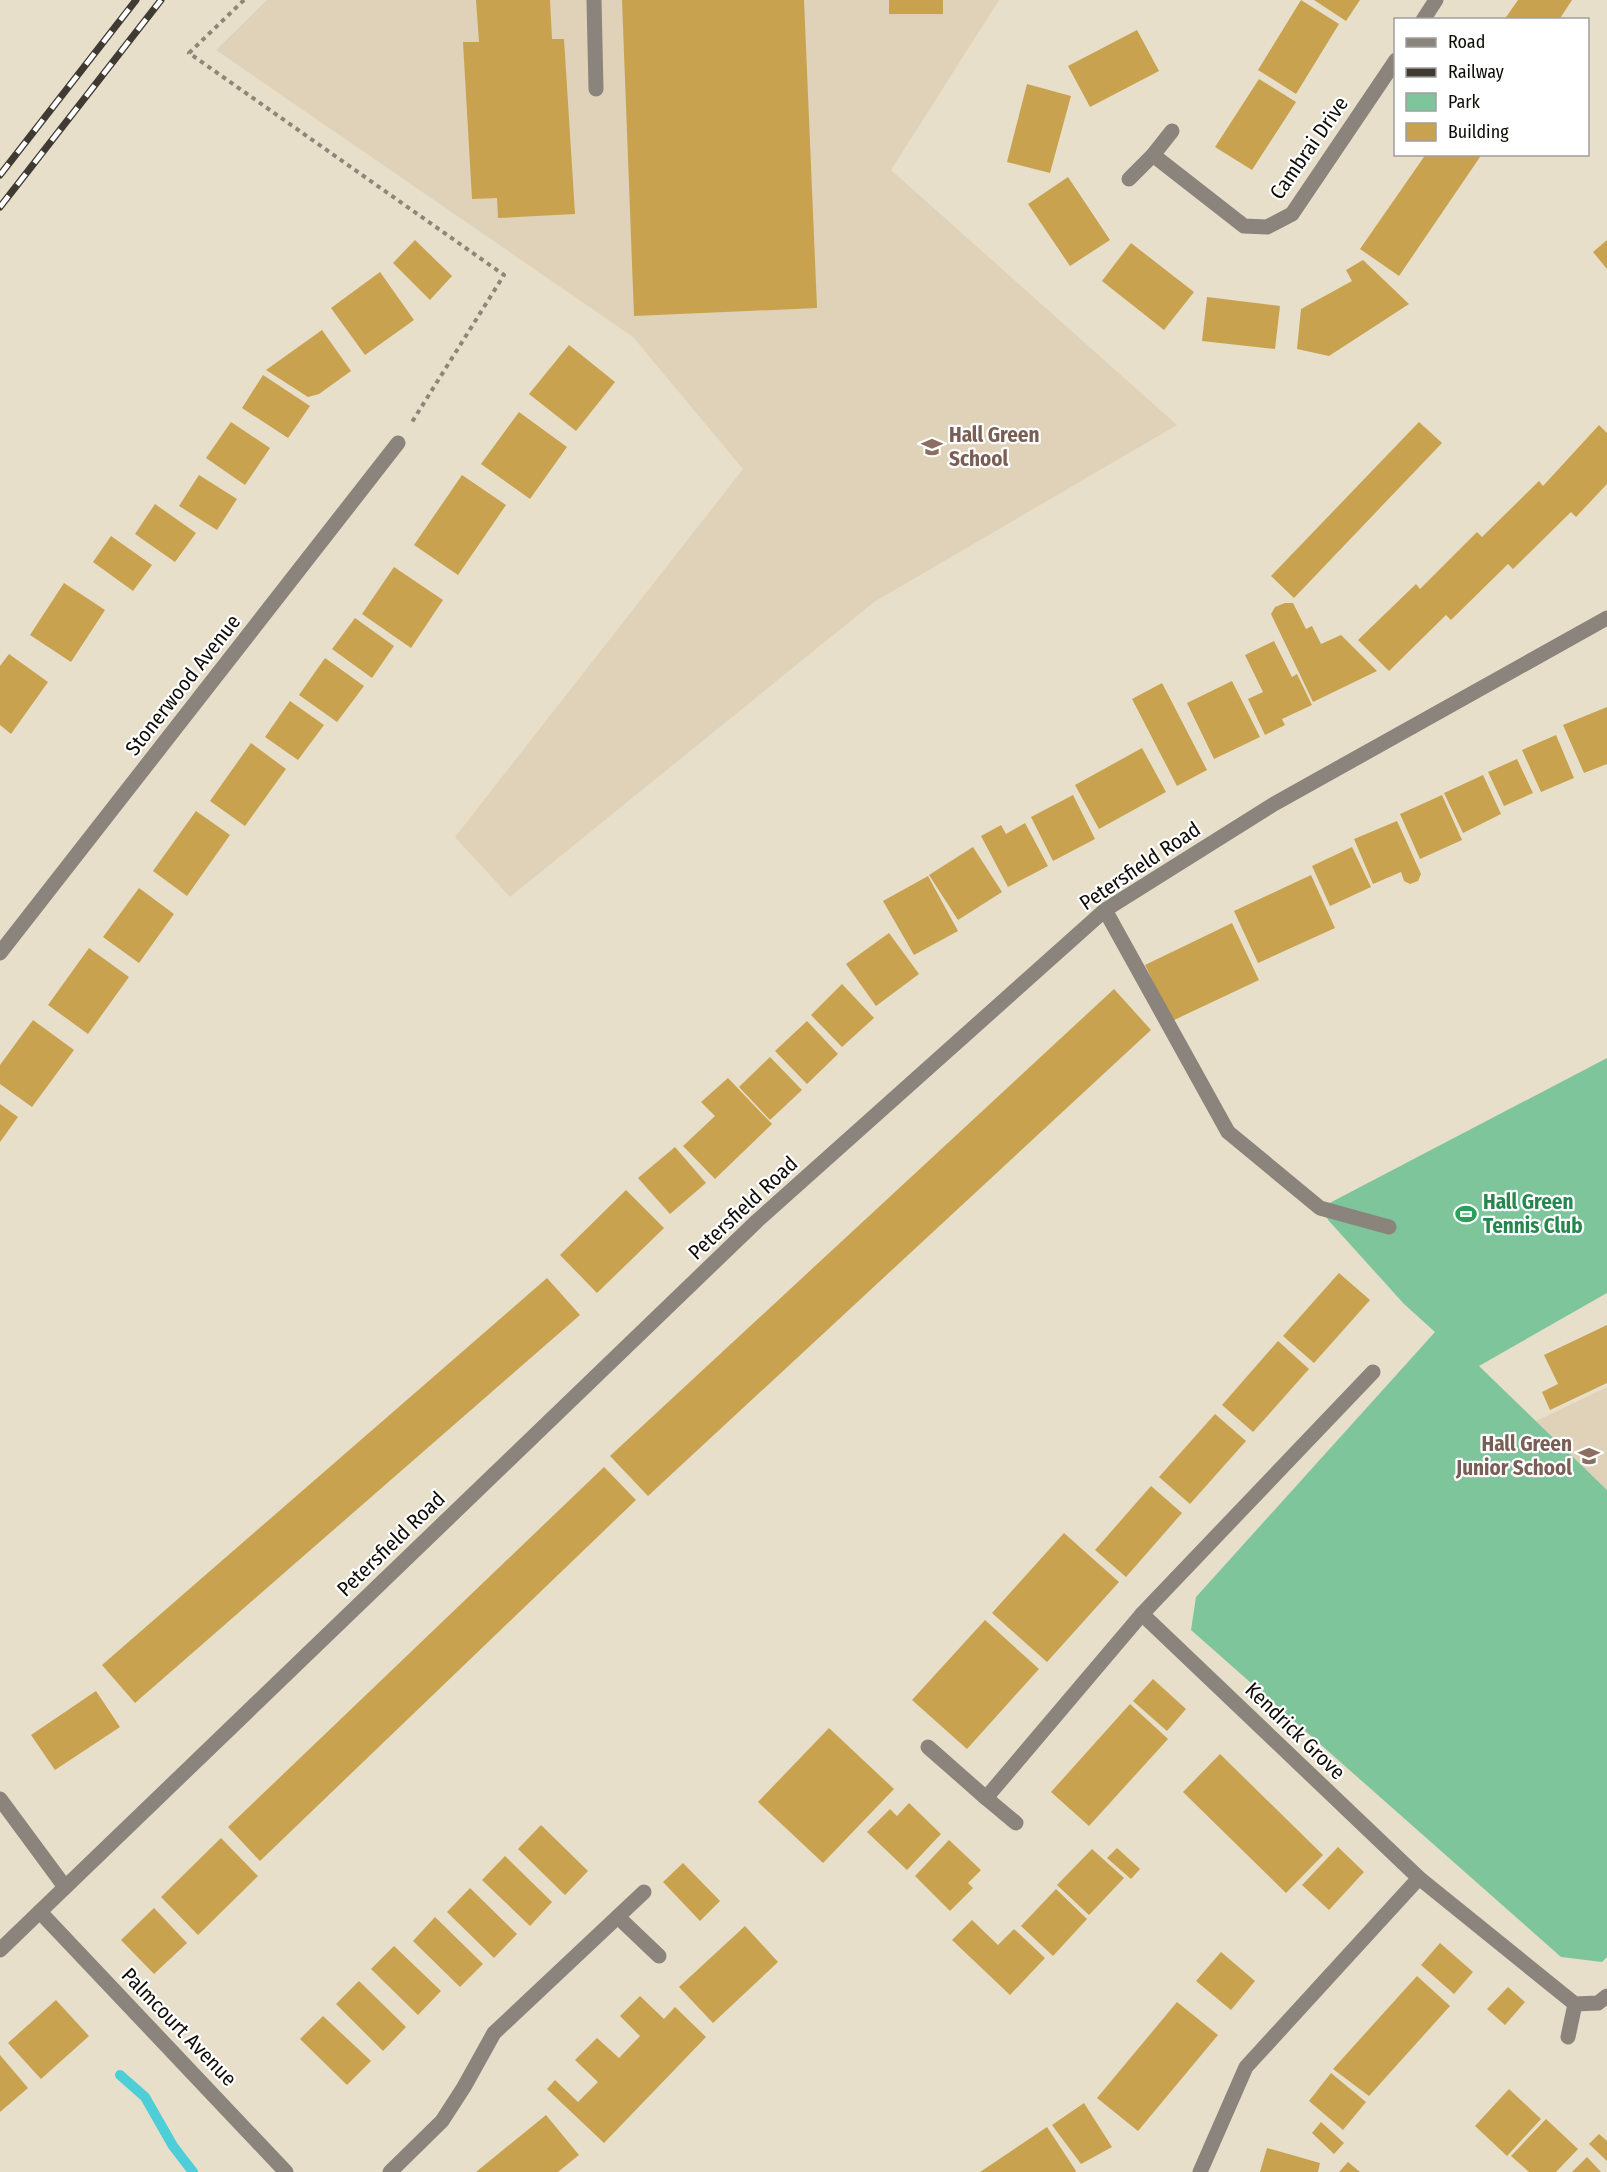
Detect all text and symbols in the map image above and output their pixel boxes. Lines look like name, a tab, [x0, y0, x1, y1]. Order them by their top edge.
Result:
legend	[1394, 18, 1589, 156]
text: Road	[1448, 31, 1485, 53]
text: Railway	[1448, 61, 1504, 83]
text: Park	[1448, 91, 1481, 113]
street label: Cambrai Drive	[1264, 92, 1354, 204]
text: Building	[1448, 121, 1509, 143]
place label: Hall Green School	[949, 422, 1040, 472]
school or university icon: Hall Green School	[920, 435, 944, 459]
street label: Stonerwood Avenue	[120, 609, 246, 761]
street label: Petersfield Road	[1075, 816, 1205, 916]
street label: Petersfield Road	[683, 1151, 803, 1265]
place label: Hall Green Tennis Club	[1483, 1189, 1583, 1239]
sports icon: Hall Green Tennis Club	[1454, 1202, 1478, 1226]
place label: Hall Green Junior School	[1455, 1431, 1572, 1481]
school or university icon: Hall Green Junior School	[1577, 1444, 1601, 1468]
street label: Petersfield Road	[332, 1486, 450, 1602]
street label: Kendrick Grove	[1239, 1677, 1351, 1785]
street label: Palmcourt Avenue	[116, 1962, 242, 2092]

